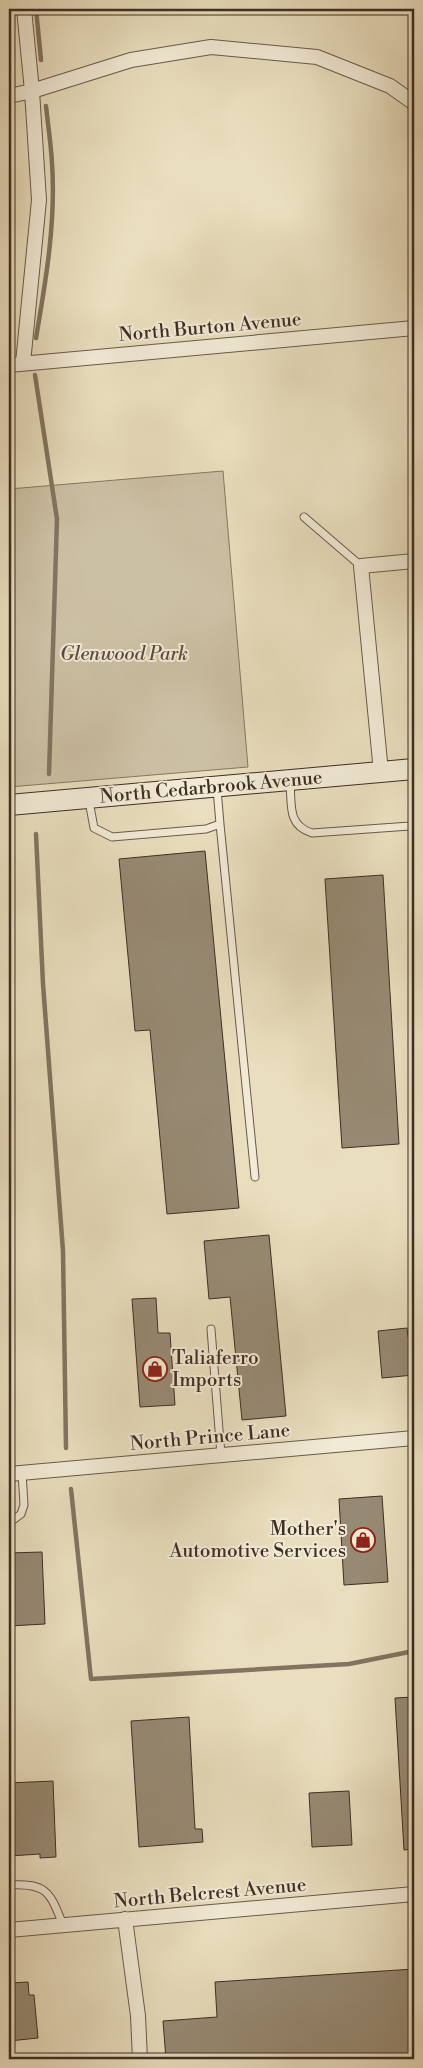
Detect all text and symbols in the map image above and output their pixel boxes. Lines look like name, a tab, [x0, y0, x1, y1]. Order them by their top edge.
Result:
street label: North Burton Avenue	[118, 307, 302, 347]
park label: Glenwood Park	[60, 642, 188, 666]
street label: North Cedarbrook Avenue	[99, 765, 323, 809]
place label: Taliaferro Imports	[172, 1346, 259, 1392]
shop icon: Taliaferro Imports	[142, 1356, 168, 1382]
street label: North Prince Lane	[129, 1418, 291, 1456]
place label: Mother's Automotive Services	[169, 1517, 346, 1563]
shop icon: Mother's Automotive Services	[350, 1527, 376, 1553]
street label: North Belcrest Avenue	[113, 1873, 307, 1913]

